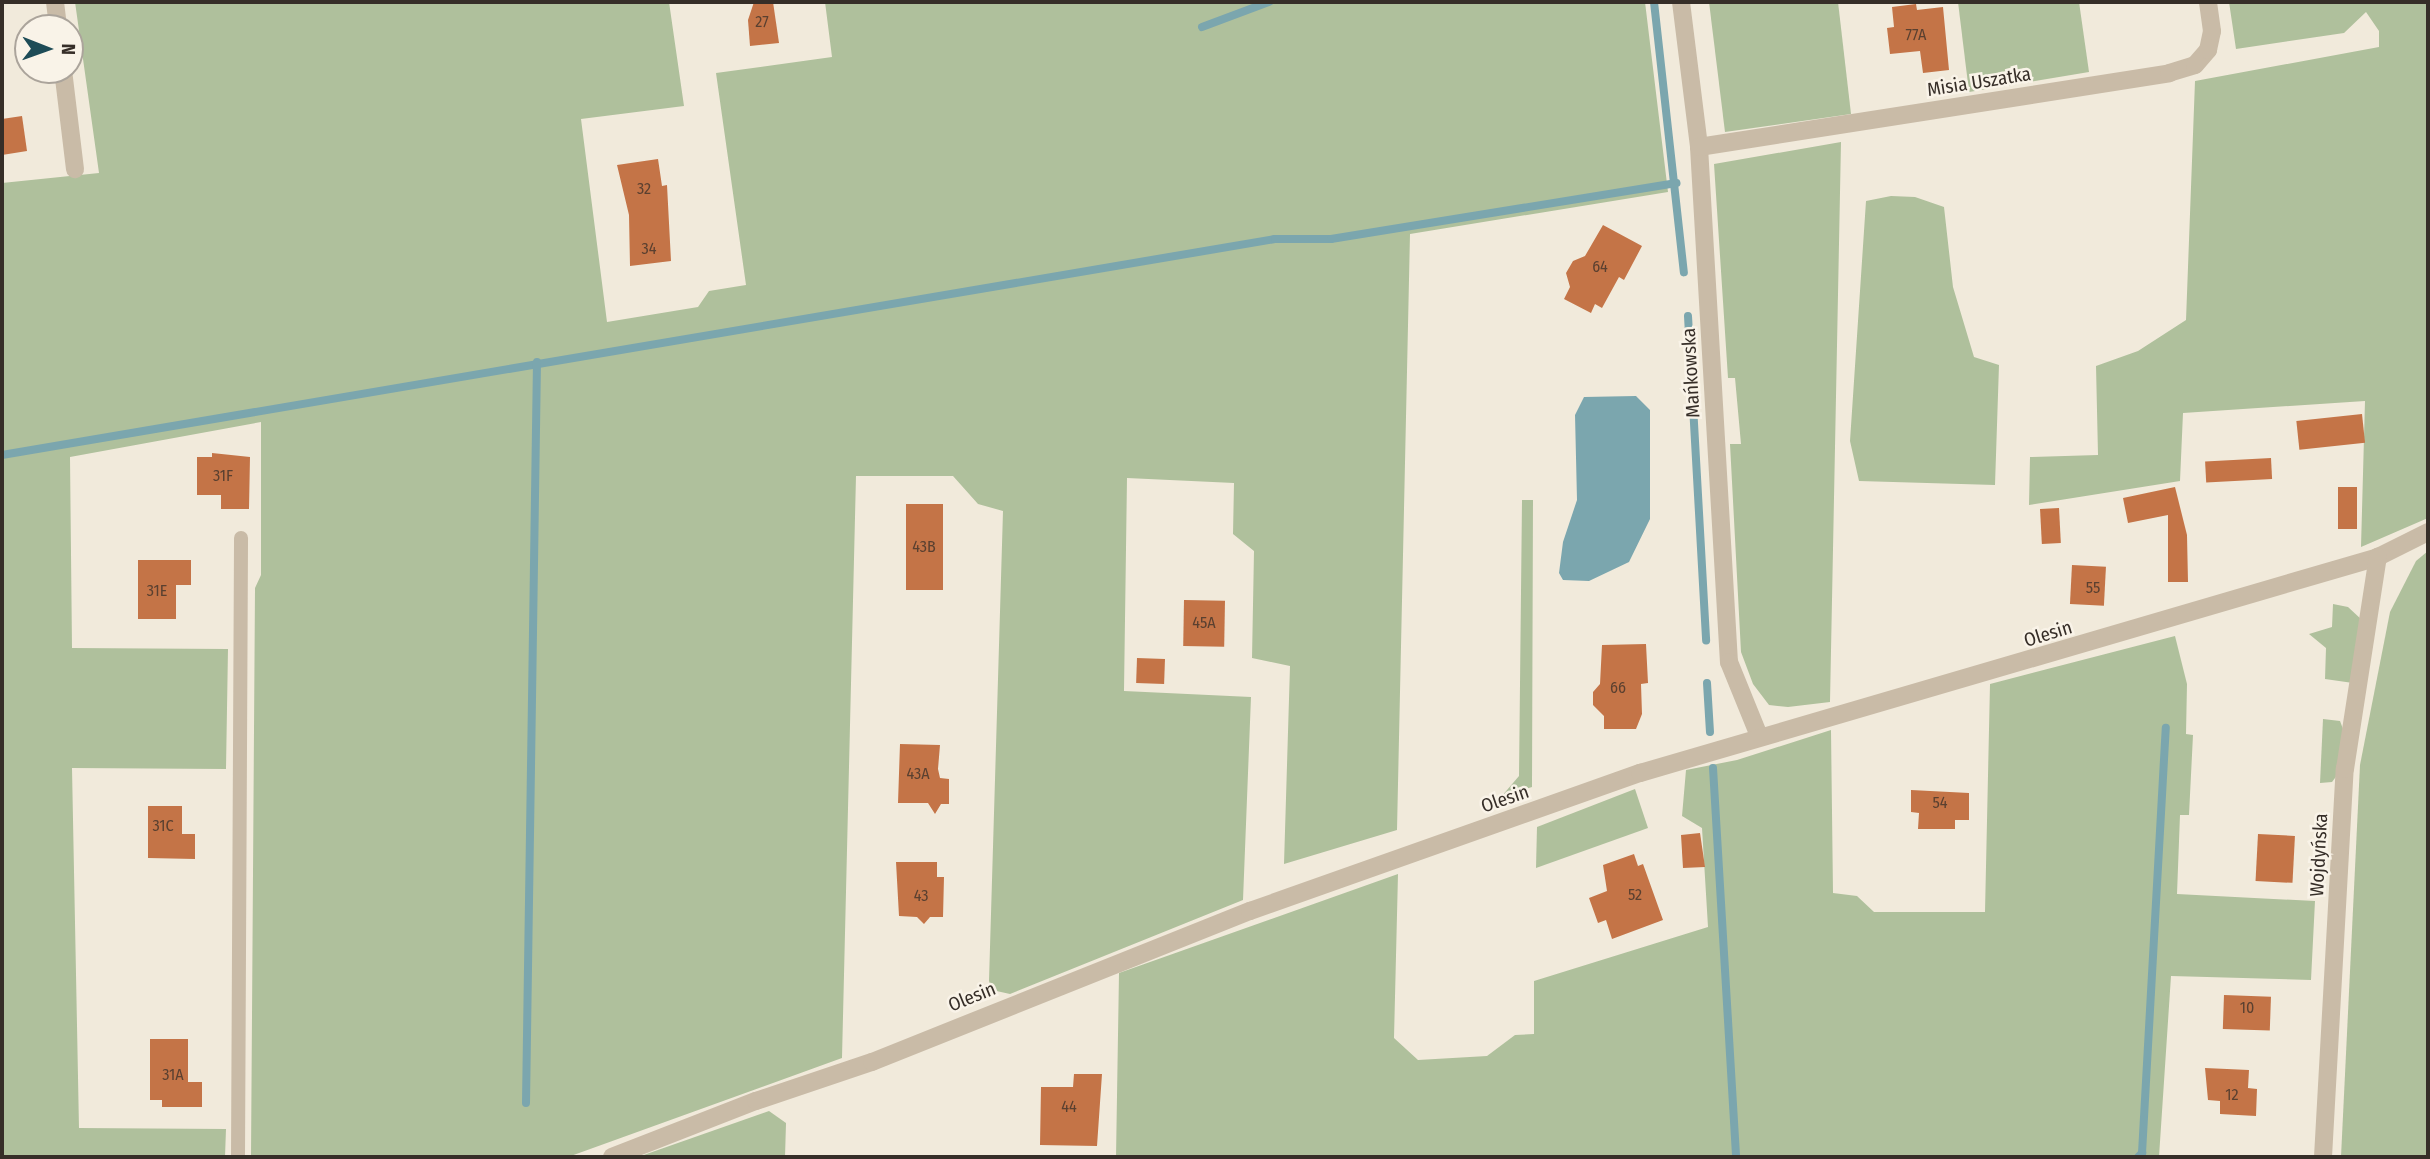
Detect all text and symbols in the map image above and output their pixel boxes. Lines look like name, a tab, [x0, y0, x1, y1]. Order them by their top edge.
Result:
house number: 27	[755, 12, 769, 32]
north arrow	[14, 14, 84, 84]
house number: 77A	[1906, 25, 1926, 45]
text: N	[57, 43, 80, 55]
street label: Misia Uszatka	[1925, 63, 2033, 101]
house number: 32	[637, 179, 651, 199]
house number: 34	[642, 239, 656, 259]
house number: 64	[1592, 257, 1608, 277]
street label: Mańkowska	[1677, 327, 1705, 419]
house number: 31F	[213, 466, 233, 486]
house number: 43B	[912, 537, 936, 557]
house number: 55	[2086, 578, 2100, 598]
house number: 31E	[147, 581, 167, 601]
house number: 45A	[1192, 613, 1216, 633]
street label: Olesin	[2021, 616, 2075, 652]
house number: 66	[1610, 678, 1626, 698]
house number: 43A	[906, 764, 930, 784]
street label: Olesin	[1478, 780, 1532, 818]
house number: 54	[1932, 793, 1948, 813]
street label: Wojdyńska	[2305, 813, 2333, 897]
house number: 31C	[152, 816, 174, 836]
house number: 52	[1628, 885, 1642, 905]
house number: 43	[914, 886, 928, 906]
street label: Olesin	[945, 977, 999, 1017]
house number: 10	[2240, 998, 2254, 1018]
house number: 31A	[162, 1065, 184, 1085]
house number: 12	[2225, 1085, 2239, 1105]
house number: 44	[1061, 1097, 1077, 1117]

